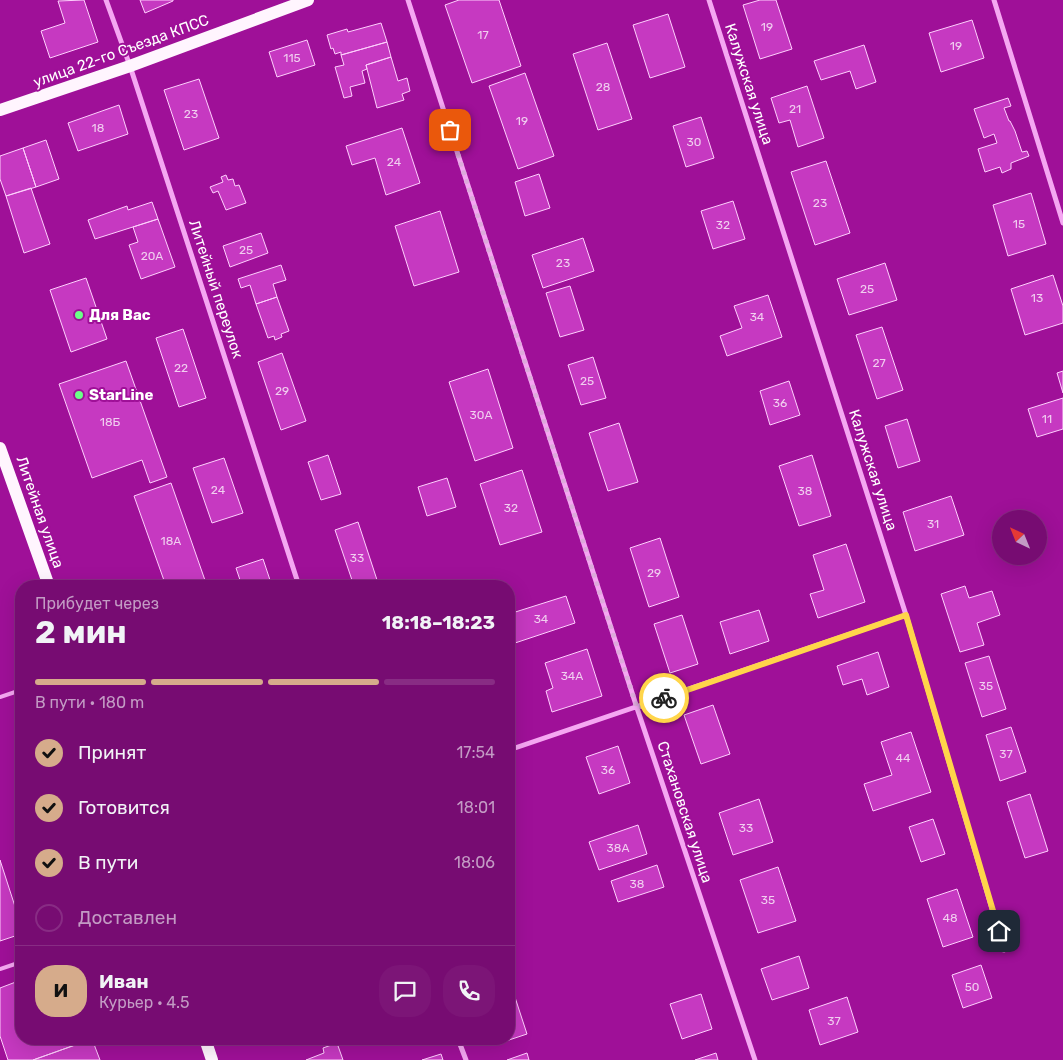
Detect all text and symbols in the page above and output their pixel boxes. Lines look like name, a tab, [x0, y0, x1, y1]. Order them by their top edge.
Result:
street label: улица 22-го Съезда КПСС	[31, 11, 211, 91]
house number: 19	[761, 20, 773, 34]
street label: Калужская улица	[721, 21, 777, 147]
house number: 17	[477, 28, 489, 42]
house number: 19	[950, 39, 962, 53]
house number: 115	[283, 51, 301, 65]
house number: 28	[596, 80, 610, 94]
house number: 21	[789, 102, 801, 116]
house number: 23	[184, 107, 198, 121]
pin	[429, 109, 471, 151]
house number: 19	[516, 114, 528, 128]
icon: bag	[436, 116, 464, 144]
house number: 18	[92, 121, 104, 135]
house number: 30	[687, 135, 701, 149]
house number: 24	[387, 155, 402, 169]
house number: 23	[813, 196, 827, 210]
street label: Литейный переулок	[185, 217, 247, 361]
house number: 15	[1013, 217, 1025, 231]
house number: 32	[716, 218, 730, 232]
house number: 25	[239, 243, 253, 257]
house number: 20А	[141, 249, 163, 263]
house number: 23	[556, 256, 570, 270]
house number: 25	[860, 282, 874, 296]
house number: 13	[1031, 291, 1043, 305]
place label: Для Вас	[89, 306, 151, 324]
marker: Для Вас	[73, 309, 85, 321]
house number: 34	[750, 310, 765, 324]
house number: 27	[872, 356, 886, 370]
house number: 22	[174, 361, 188, 375]
house number: 25	[580, 374, 594, 388]
house number: 29	[275, 384, 289, 398]
place label: StarLine	[89, 386, 154, 404]
marker: StarLine	[73, 389, 85, 401]
house number: 36	[773, 396, 787, 410]
street label: Калужская улица	[845, 407, 901, 533]
house number: 30А	[470, 408, 492, 422]
house number: 11	[1042, 412, 1052, 426]
house number: 18Б	[100, 415, 121, 429]
street label: Литейная улица	[12, 454, 68, 570]
house number: 24	[211, 483, 226, 497]
house number: 38	[798, 484, 812, 498]
house number: 32	[504, 501, 518, 515]
north arrow	[992, 510, 1048, 565]
map controls	[992, 510, 1047, 565]
house number: 31	[927, 517, 939, 531]
house number: 18А	[161, 534, 181, 548]
house number: 33	[350, 551, 364, 565]
house number: 29	[647, 566, 661, 580]
text: Прибудет через	[35, 594, 159, 613]
text: 18:18–18:23	[382, 611, 495, 634]
house number: 34	[534, 612, 549, 626]
text: 2 мин	[35, 613, 127, 651]
house number: 34А	[561, 669, 583, 683]
courier	[639, 673, 689, 723]
house number: 35	[979, 679, 993, 693]
icon: bike	[650, 684, 678, 712]
text: В пути · 180 m	[35, 693, 144, 712]
icon: check	[35, 739, 63, 767]
street label: Стахановская улица	[654, 739, 716, 885]
text: Принят	[78, 741, 146, 764]
text: 17:54	[456, 743, 495, 762]
house number: 37	[999, 747, 1013, 761]
house number: 44	[896, 751, 911, 765]
house number: 36	[601, 763, 615, 777]
icon: check	[35, 794, 63, 822]
text: Готовится	[78, 796, 170, 819]
text: 18:01	[457, 798, 495, 817]
house number: 33	[739, 821, 753, 835]
house number: 38А	[607, 841, 629, 855]
icon: check	[35, 849, 63, 877]
text: В пути	[78, 851, 138, 874]
text: 18:06	[454, 853, 495, 872]
house number: 38	[630, 877, 644, 891]
house number: 35	[761, 893, 775, 907]
text: Доставлен	[78, 906, 177, 929]
pin	[978, 910, 1020, 952]
house number: 48	[942, 911, 958, 925]
icon: home	[985, 917, 1013, 945]
button: chat	[379, 965, 431, 1017]
button: phone	[443, 965, 495, 1017]
text: Иван	[99, 970, 149, 993]
text: И	[54, 979, 68, 1002]
house number: 50	[965, 980, 979, 994]
text: Курьер · 4.5	[99, 993, 190, 1012]
house number: 37	[827, 1014, 841, 1028]

